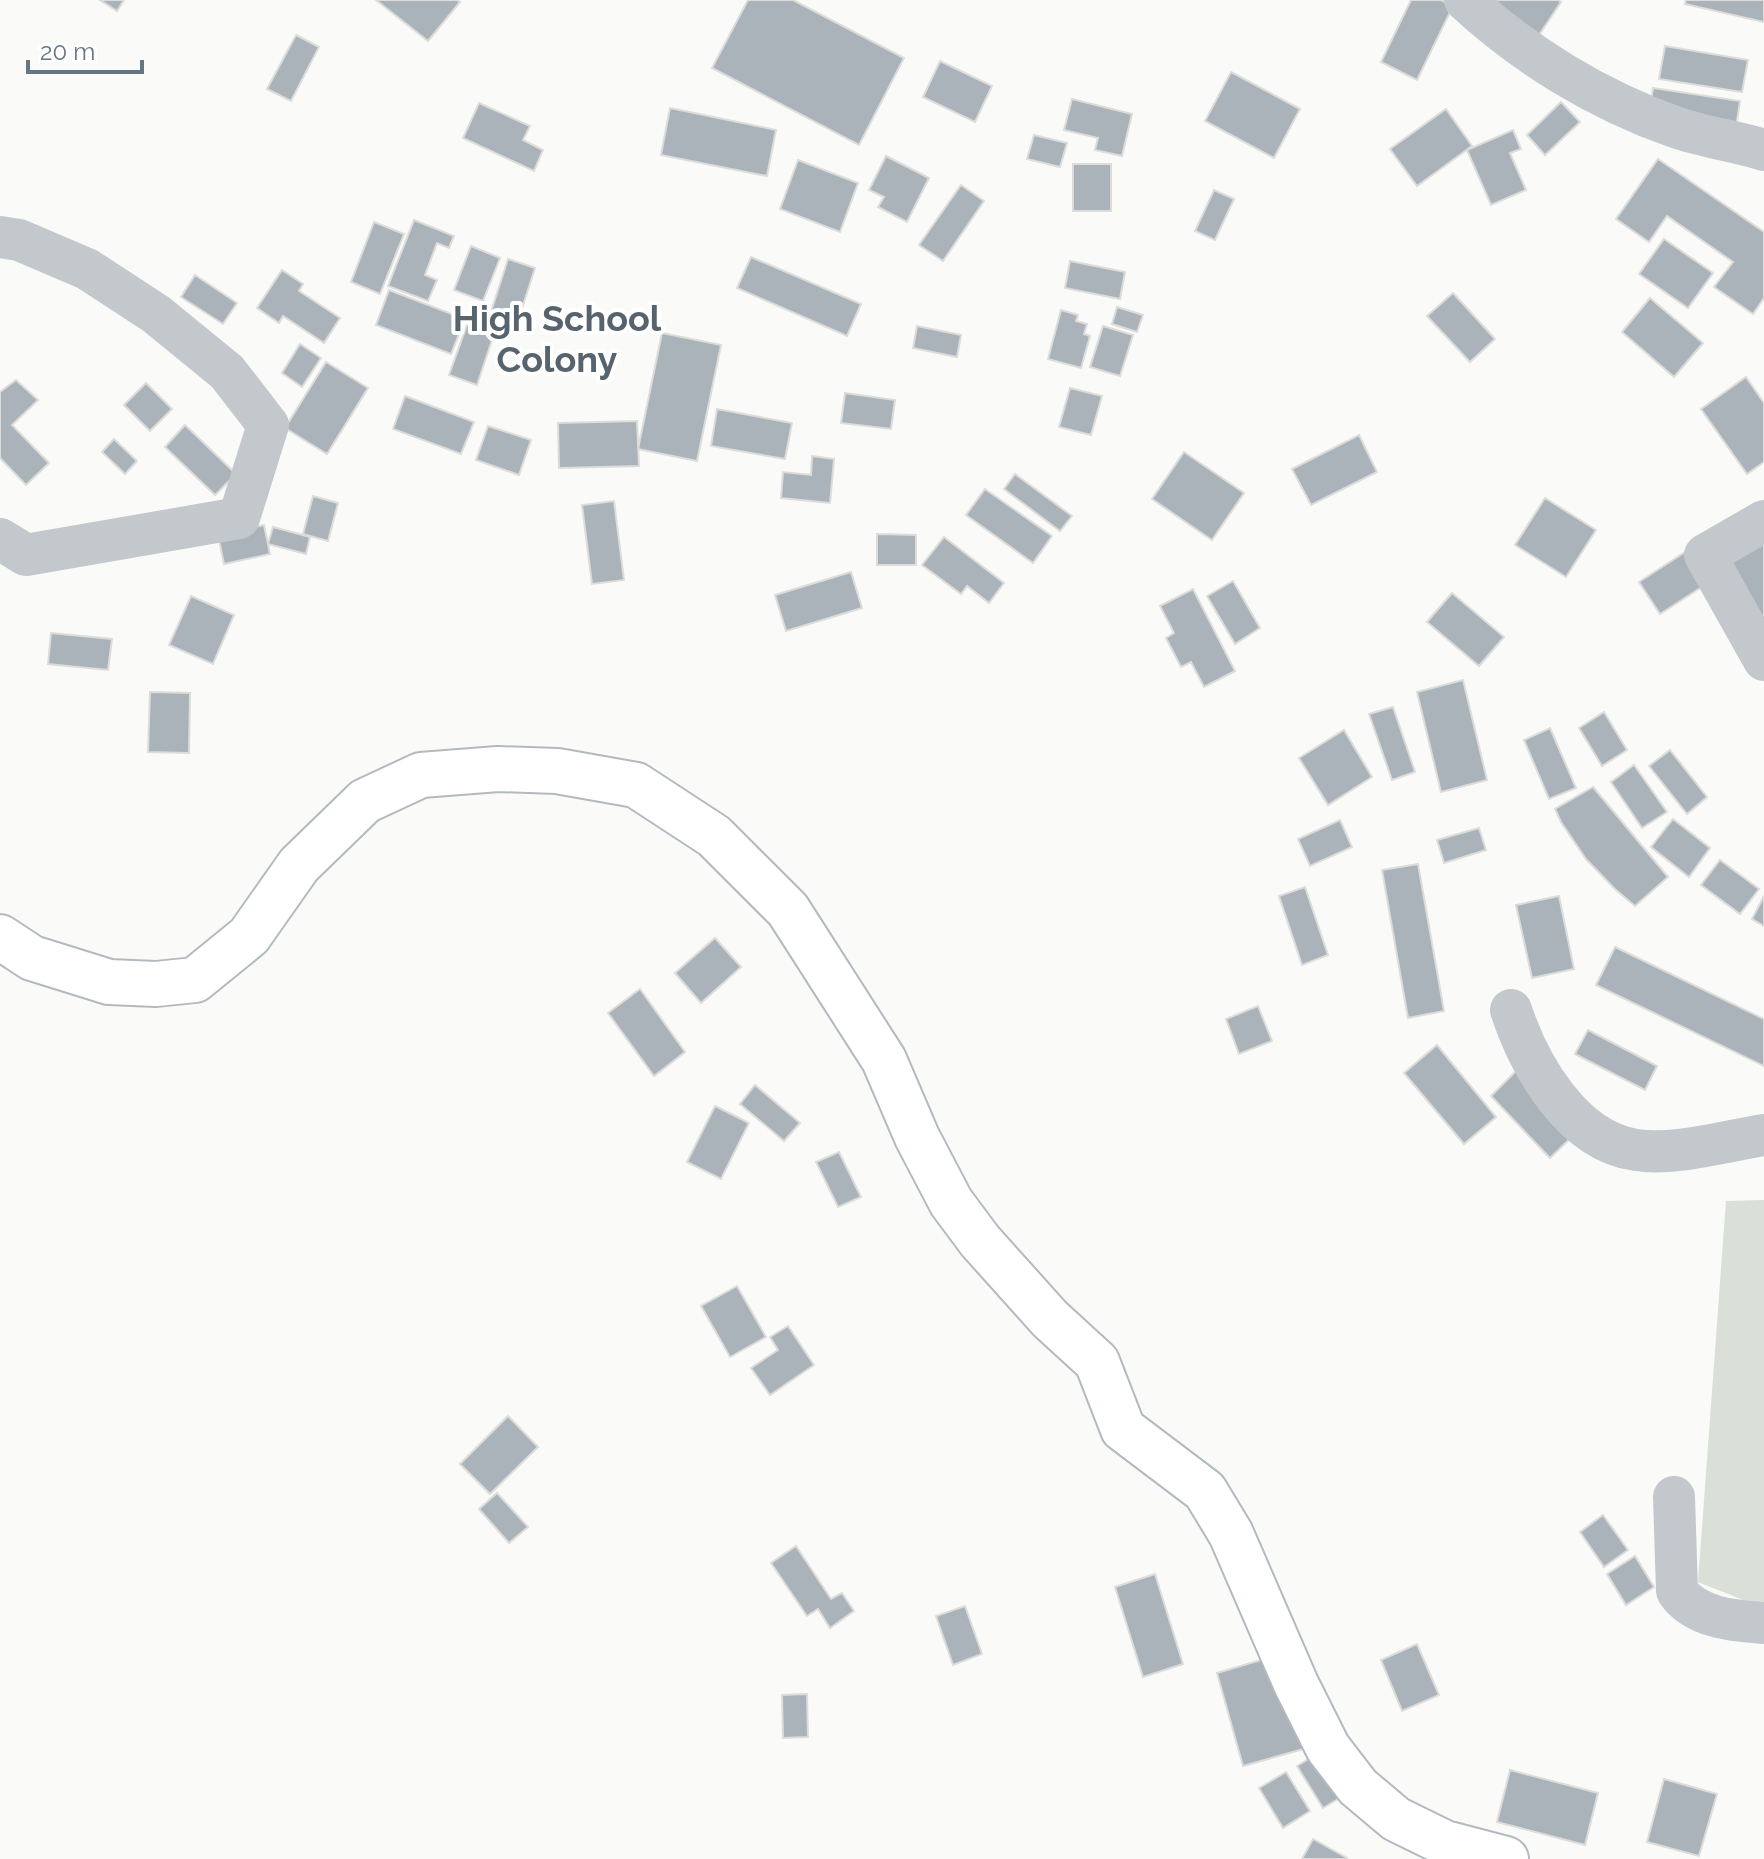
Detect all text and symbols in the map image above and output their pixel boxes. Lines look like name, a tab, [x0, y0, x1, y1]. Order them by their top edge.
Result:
scale bar	[28, 24, 142, 74]
text: 20 m	[40, 37, 95, 66]
district label: High School Colony	[453, 297, 662, 380]

